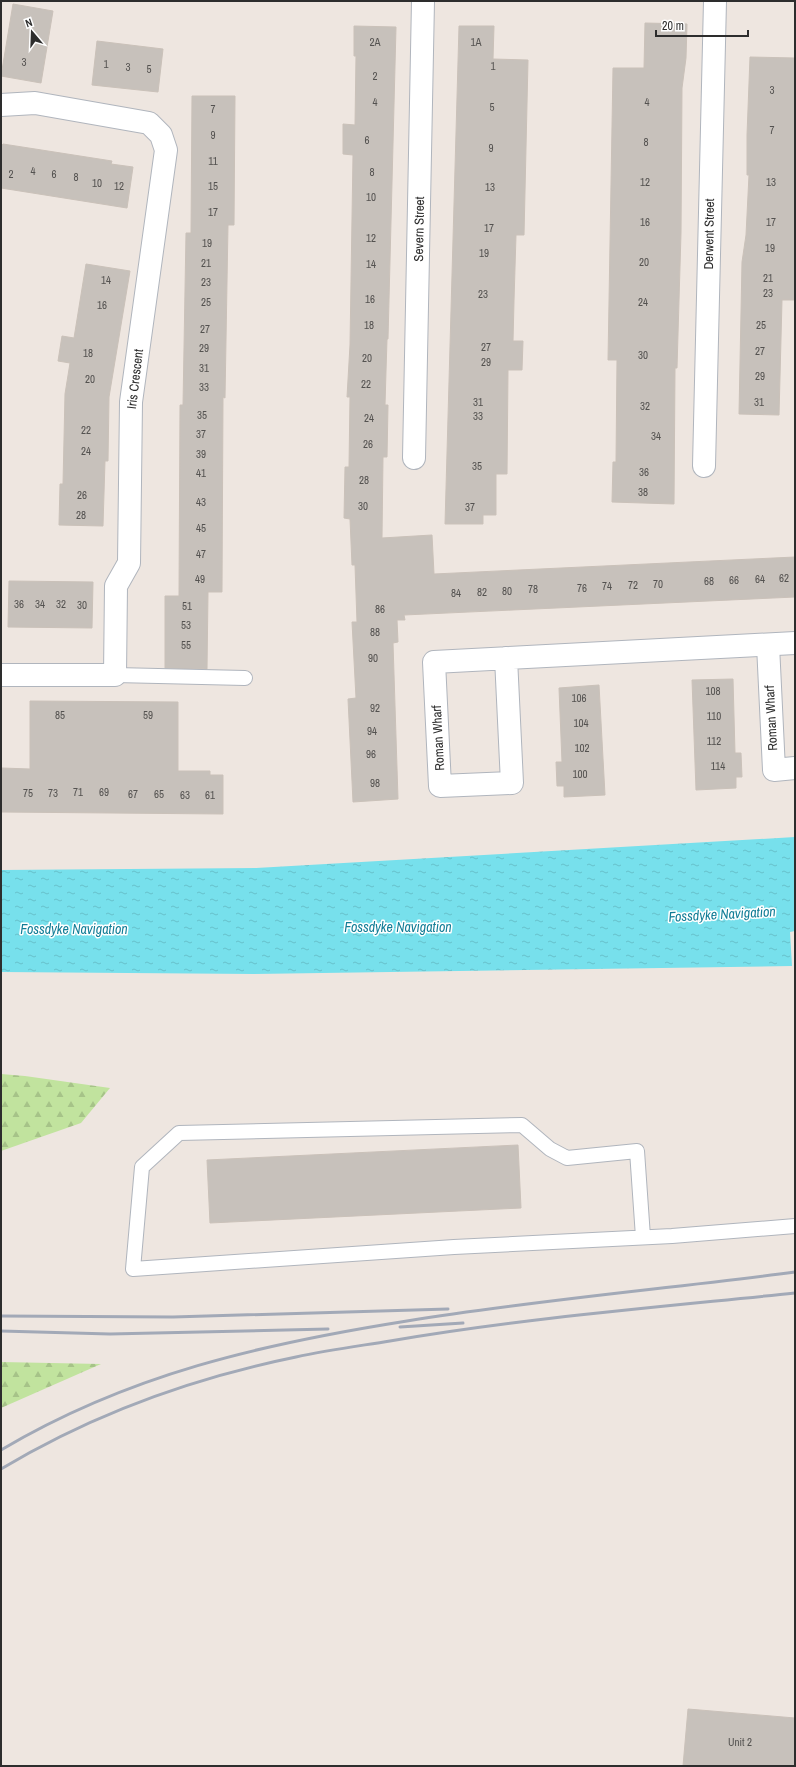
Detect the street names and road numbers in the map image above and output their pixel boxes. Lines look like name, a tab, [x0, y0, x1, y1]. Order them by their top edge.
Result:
street label: Severn Street	[410, 196, 428, 262]
street label: Derwent Street	[700, 198, 718, 270]
street label: Iris Crescent	[123, 348, 147, 410]
street label: Roman Wharf	[761, 685, 781, 751]
street label: Roman Wharf	[428, 705, 448, 771]

